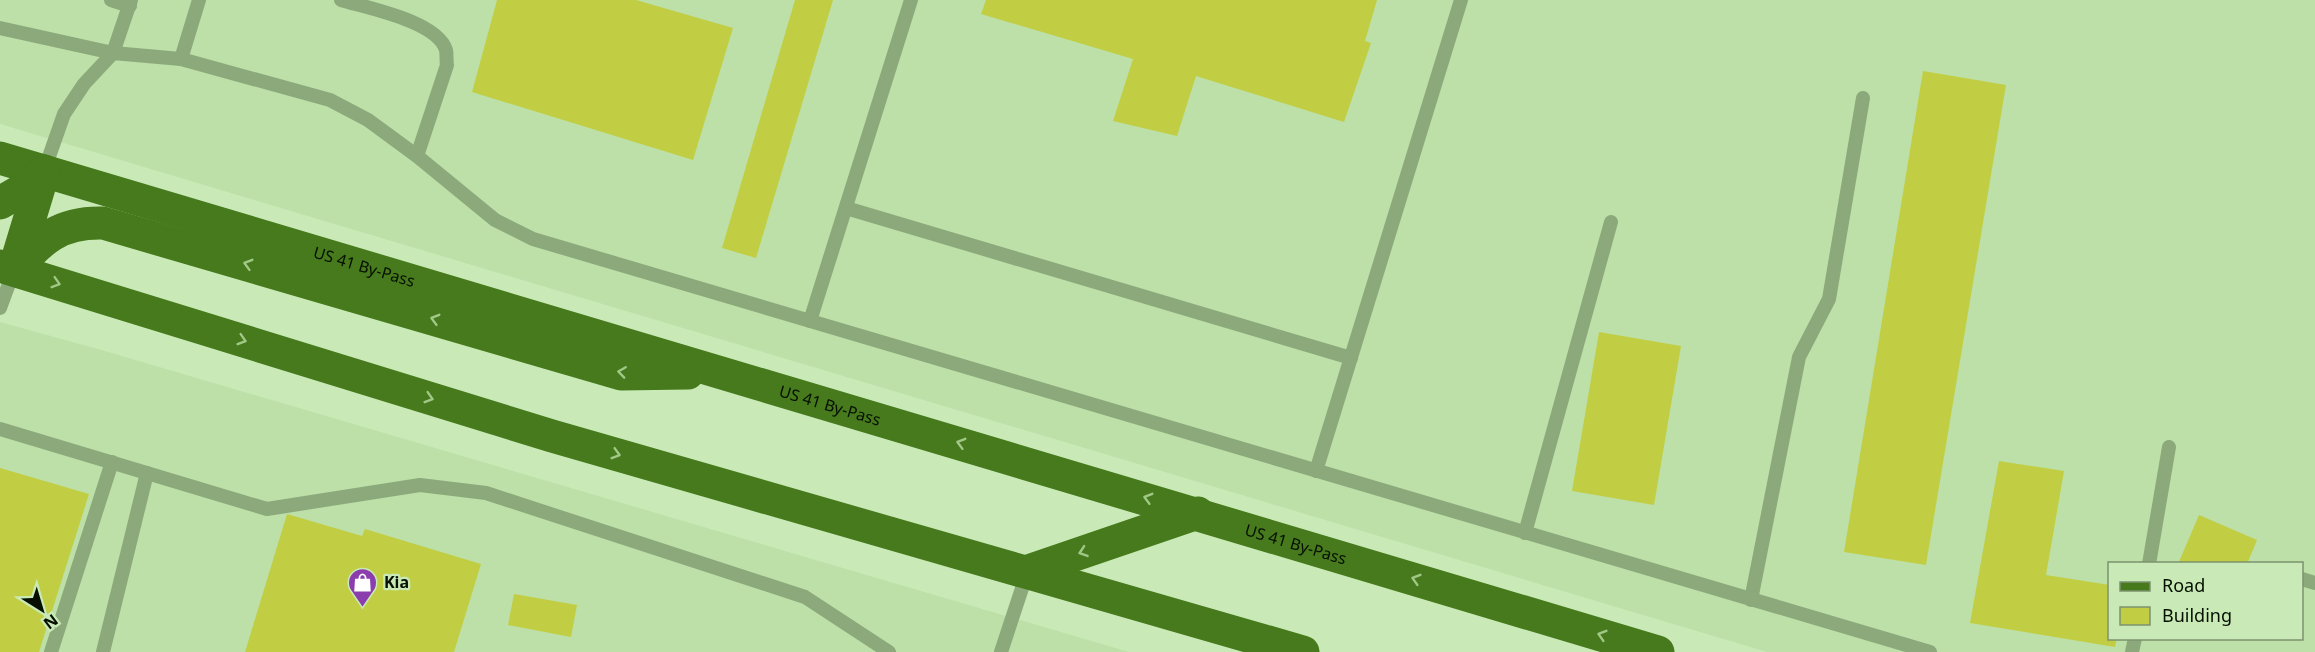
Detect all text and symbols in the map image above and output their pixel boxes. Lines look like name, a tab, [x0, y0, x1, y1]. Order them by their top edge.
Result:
street label: US 41 By-Pass	[311, 241, 418, 292]
one-way arrow	[243, 259, 254, 271]
one-way arrow	[50, 276, 61, 288]
one-way arrow	[430, 314, 441, 326]
one-way arrow	[236, 333, 247, 345]
one-way arrow	[617, 367, 627, 379]
street label: US 41 By-Pass	[777, 380, 883, 431]
one-way arrow	[423, 390, 434, 403]
one-way arrow	[956, 438, 967, 450]
one-way arrow	[610, 446, 620, 459]
one-way arrow	[1143, 493, 1154, 505]
street label: US 41 By-Pass	[1242, 519, 1349, 570]
one-way arrow	[1078, 545, 1089, 557]
legend	[2108, 562, 2303, 640]
shop icon: Kia	[347, 566, 379, 608]
place label: Kia	[384, 571, 409, 593]
text: Road	[2162, 573, 2205, 597]
one-way arrow	[1411, 574, 1421, 586]
north arrow	[12, 580, 72, 640]
text: Building	[2162, 603, 2232, 627]
text: N	[39, 609, 63, 635]
one-way arrow	[1597, 630, 1608, 642]

